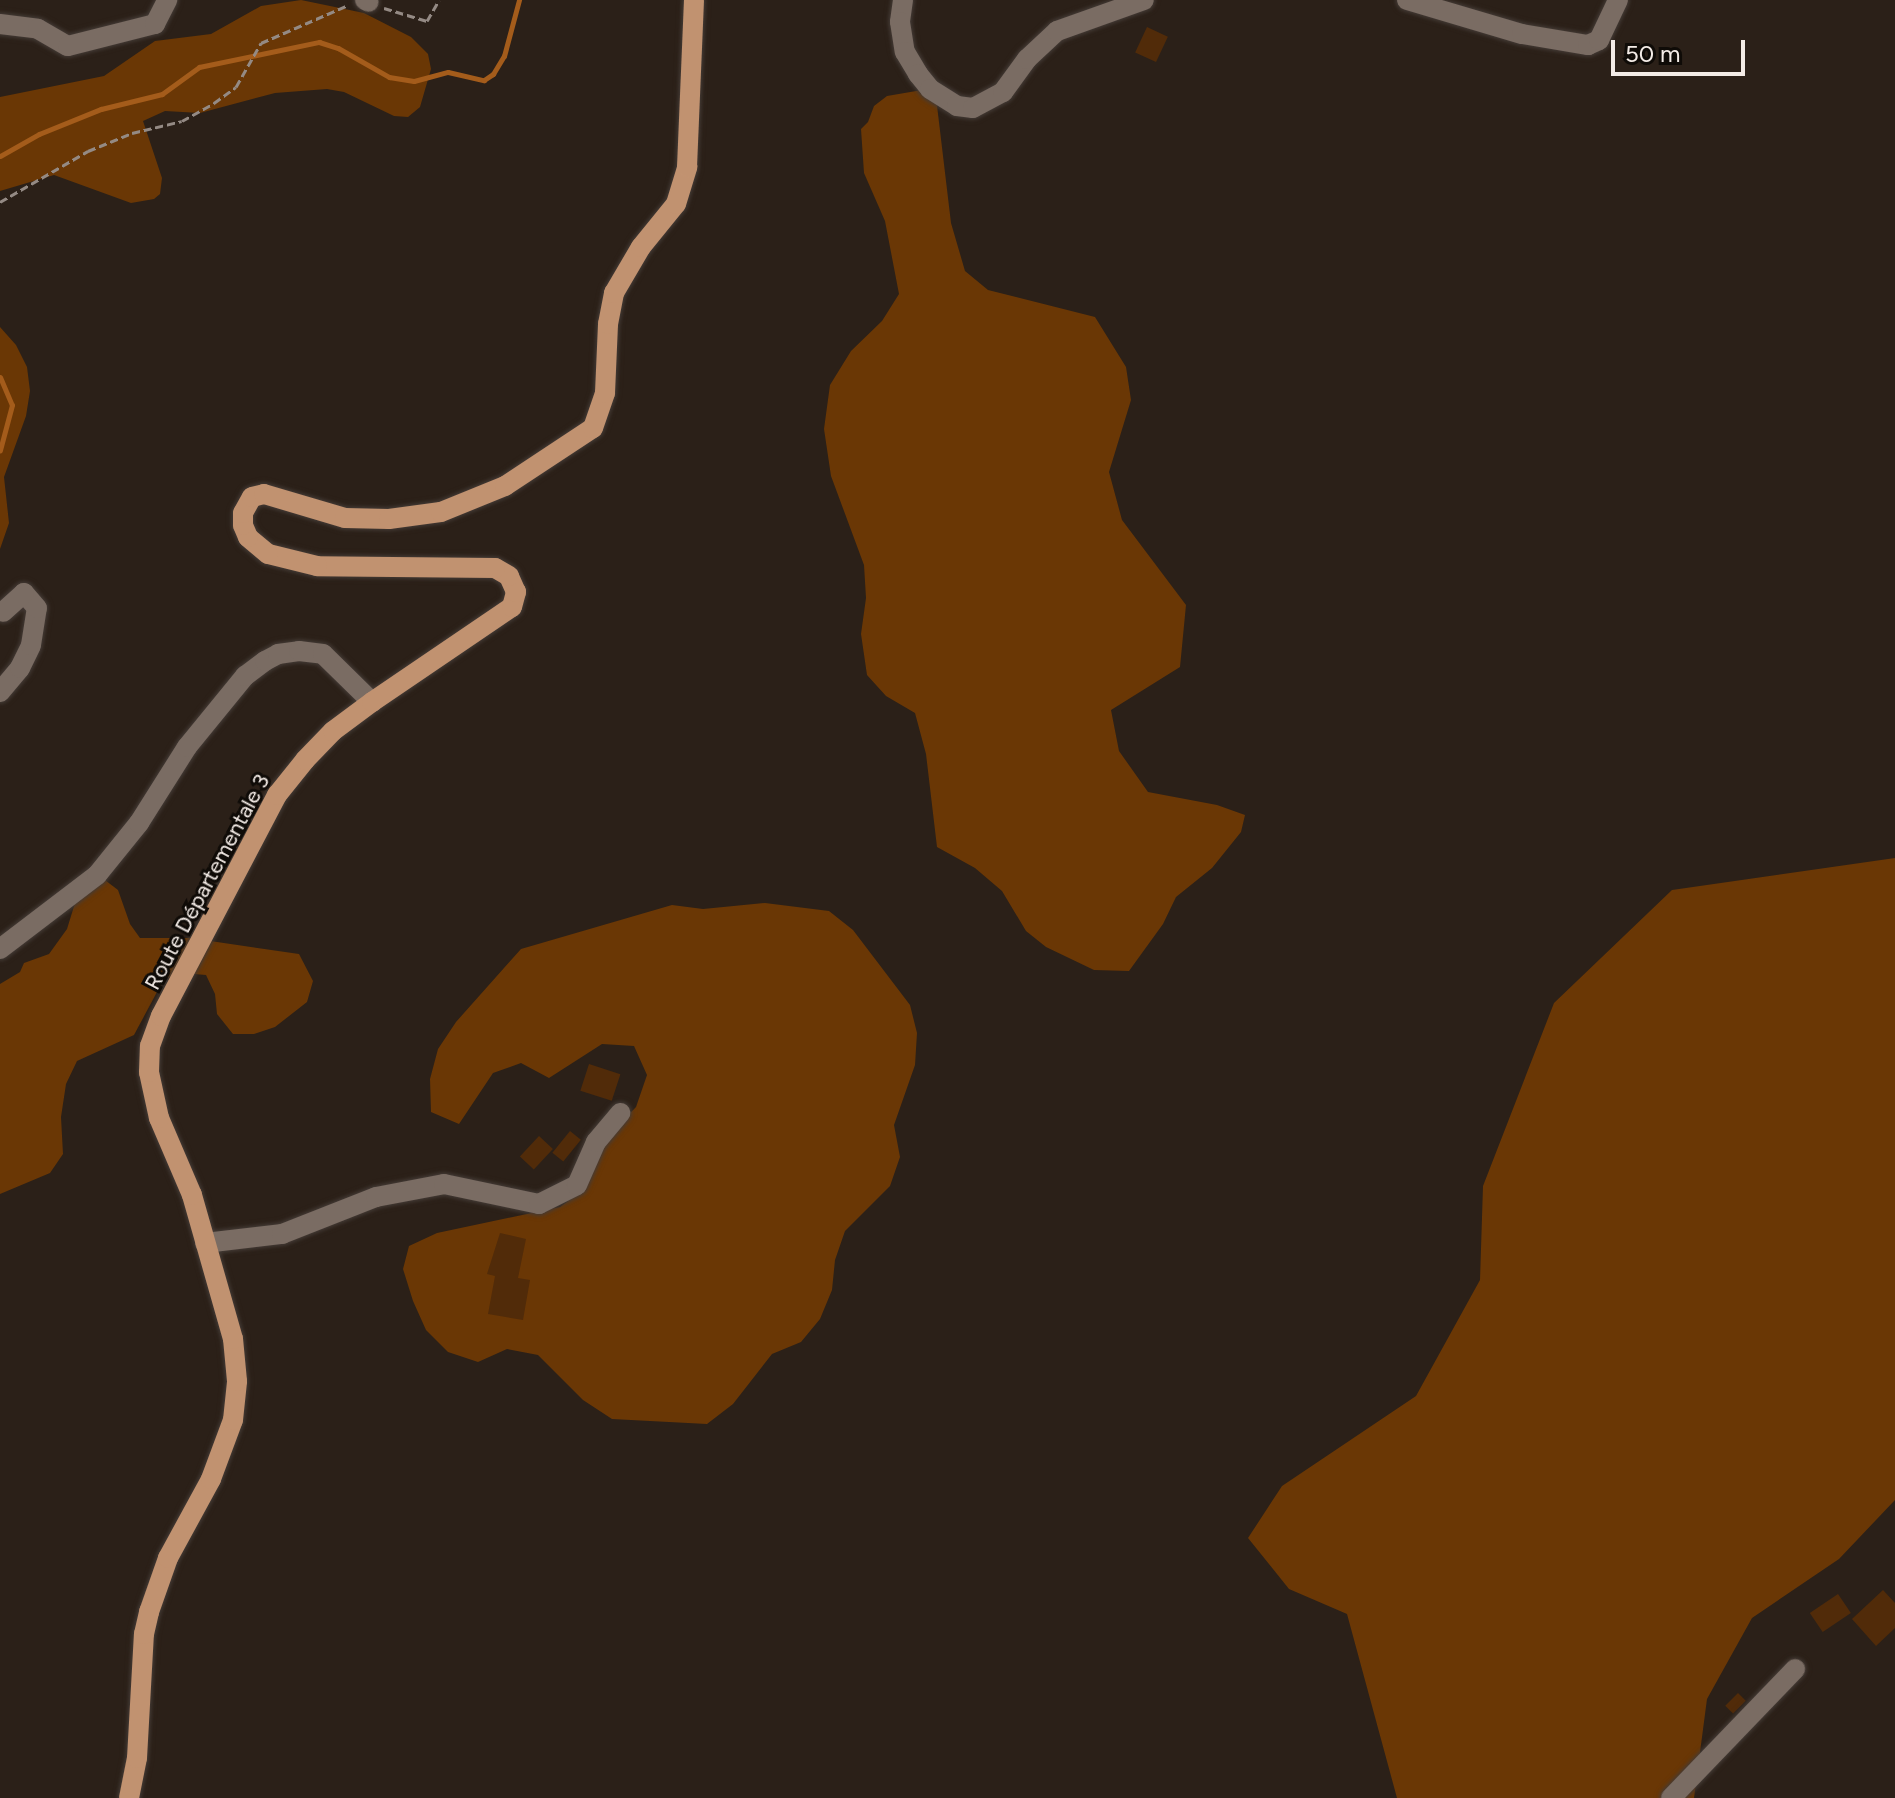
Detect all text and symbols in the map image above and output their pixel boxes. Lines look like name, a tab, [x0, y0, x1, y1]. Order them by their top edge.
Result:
scale bar	[1615, 24, 1749, 74]
text: 50 m	[1625, 39, 1681, 68]
street label: Route Départementale 3	[139, 770, 275, 994]

